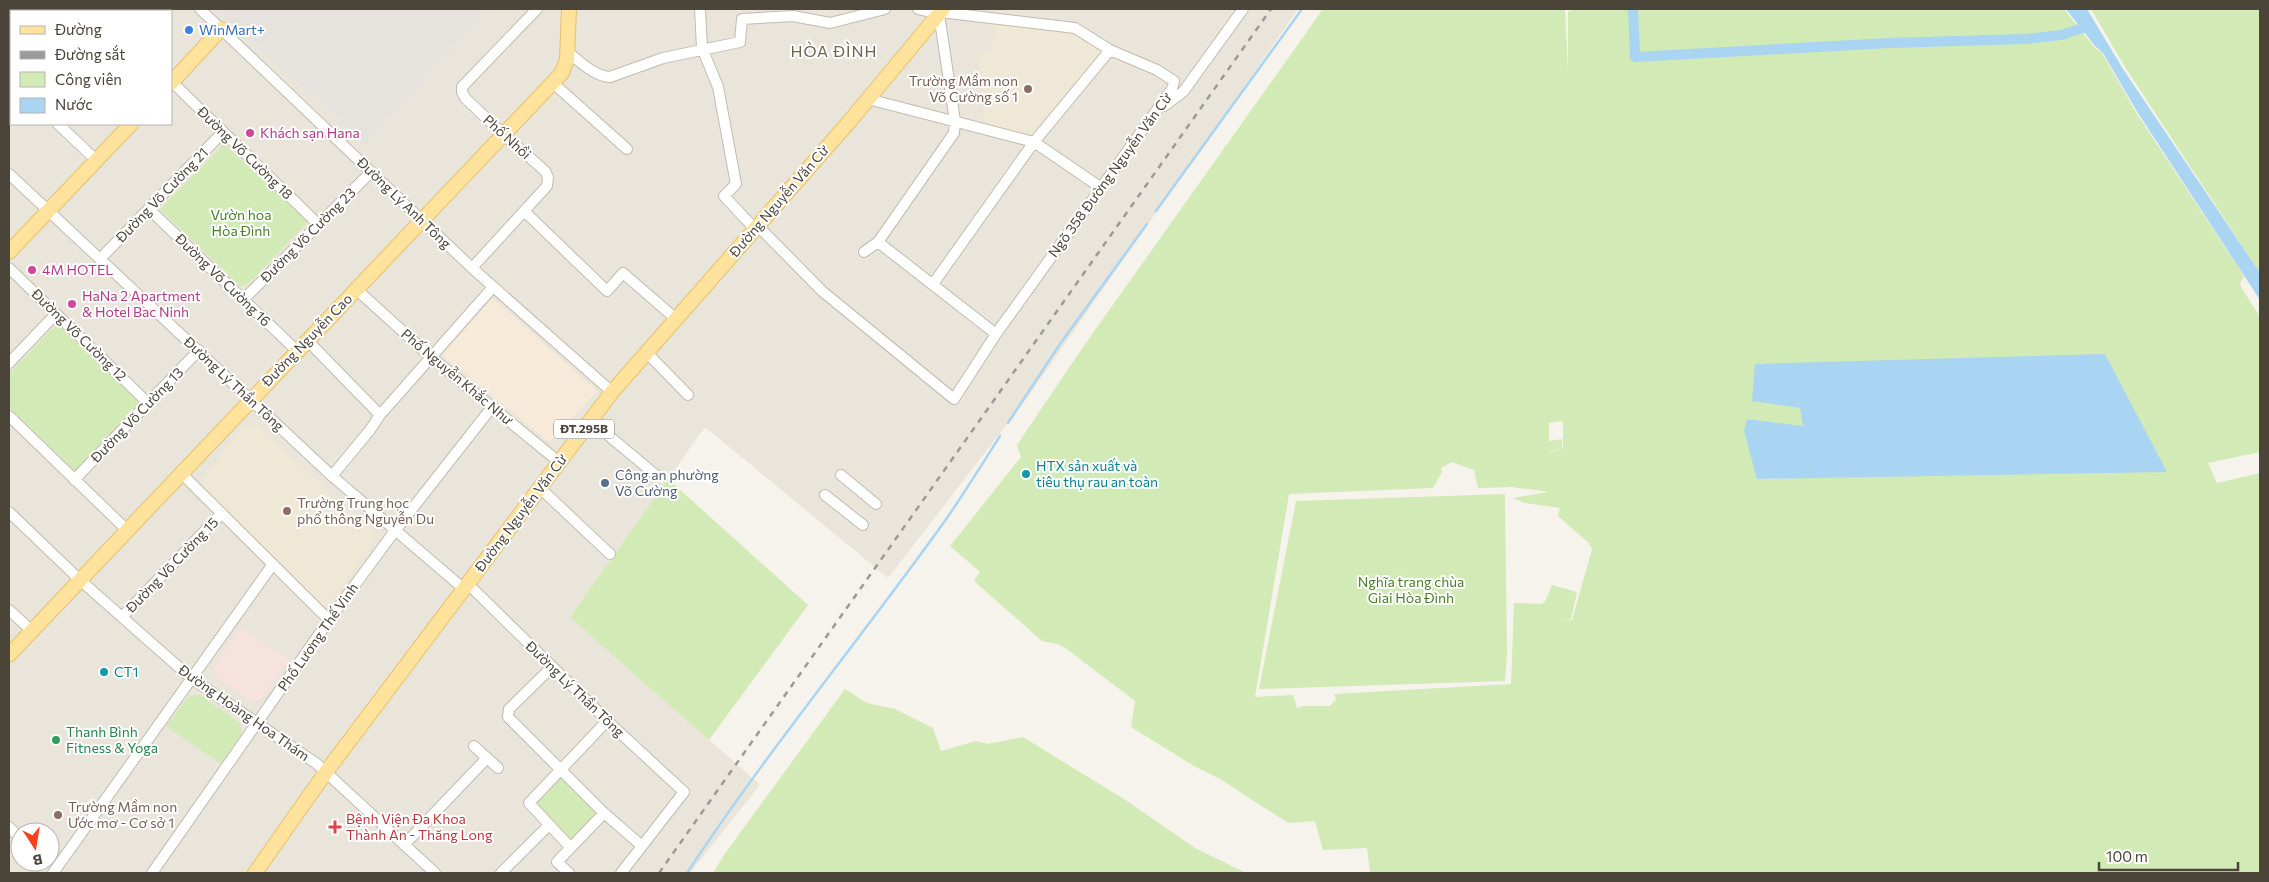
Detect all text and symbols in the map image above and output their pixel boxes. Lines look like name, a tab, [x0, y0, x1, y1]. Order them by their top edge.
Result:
legend	[10, 10, 172, 125]
text: Đường	[54, 20, 102, 38]
place label: WinMart+	[199, 21, 265, 38]
marker: WinMart+	[183, 24, 195, 36]
district label: HÒA ĐÌNH	[791, 41, 878, 60]
text: Đường sắt	[54, 45, 125, 63]
text: Công viên	[55, 70, 122, 88]
place label: Trường Mầm non Võ Cường số 1	[909, 72, 1018, 105]
marker: Trường Mầm non Võ Cường số 1	[1022, 83, 1034, 95]
street label: Ngõ 358 Đường Nguyễn Văn Cừ	[1044, 89, 1175, 260]
text: Nước	[55, 95, 93, 113]
street label: Đường Võ Cường 18	[193, 102, 297, 203]
street label: Phố Nhồi	[480, 111, 535, 162]
place label: Khách sạn Hana	[260, 124, 360, 141]
marker: Khách sạn Hana	[244, 127, 256, 139]
street label: Đường Nguyễn Văn Cừ	[725, 141, 832, 261]
street label: Đường Võ Cường 21	[111, 144, 211, 246]
street label: Đường Lý Anh Tông	[353, 153, 455, 252]
street label: Đường Võ Cường 23	[256, 184, 359, 286]
park label: Vườn hoa Hòa Đình	[210, 206, 272, 239]
street label: Đường Võ Cường 16	[171, 229, 275, 330]
place label: 4M HOTEL	[42, 261, 113, 278]
marker: 4M HOTEL	[26, 264, 38, 276]
street label: Đường Võ Cường 12	[28, 284, 131, 384]
place label: HaNa 2 Apartment & Hotel Bac Ninh	[82, 287, 201, 320]
street label: Đường Nguyễn Cao	[257, 290, 355, 390]
marker: HaNa 2 Apartment & Hotel Bac Ninh	[66, 298, 78, 310]
street label: Phố Nguyễn Khắc Như	[398, 325, 517, 428]
street label: Đường Lý Thần Tông	[180, 332, 288, 435]
street label: Đường Võ Cường 13	[86, 364, 186, 466]
road number: ĐT.295B	[554, 419, 614, 438]
street label: Đường Nguyễn Văn Cừ	[470, 451, 570, 576]
place label: HTX sản xuất và tiêu thụ rau an toàn	[1036, 457, 1158, 490]
place label: Công an phường Võ Cường	[615, 466, 719, 499]
marker: HTX sản xuất và tiêu thụ rau an toàn	[1020, 468, 1032, 480]
marker: Công an phường Võ Cường	[599, 477, 611, 489]
place label: Trường Trung học phổ thông Nguyễn Du	[297, 494, 434, 527]
marker: Trường Trung học phổ thông Nguyễn Du	[281, 505, 293, 517]
street label: Đường Võ Cường 15	[121, 514, 221, 616]
park label: Nghĩa trang chùa Giai Hòa Đình	[1358, 573, 1464, 606]
street label: Phố Lương Thế Vinh	[274, 579, 361, 694]
street label: Đường Lý Thần Tông	[522, 636, 629, 740]
street label: Đường Hoàng Hoa Thám	[175, 660, 313, 764]
place label: CT1	[114, 663, 139, 680]
marker: CT1	[98, 666, 110, 678]
place label: Thanh Bình Fitness & Yoga	[66, 723, 158, 756]
marker: Thanh Bình Fitness & Yoga	[50, 734, 62, 746]
place label: Trường Mầm non Ước mơ - Cơ sở 1	[68, 798, 177, 831]
marker: Trường Mầm non Ước mơ - Cơ sở 1	[52, 809, 64, 821]
place label: Bệnh Viện Đa Khoa Thành An - Thăng Long	[346, 810, 493, 843]
marker: Bệnh Viện Đa Khoa Thành An - Thăng Long	[328, 820, 342, 834]
north arrow	[10, 822, 60, 872]
scale bar	[2099, 840, 2238, 872]
text: 100 m	[2106, 847, 2148, 865]
text: B	[32, 851, 44, 869]

